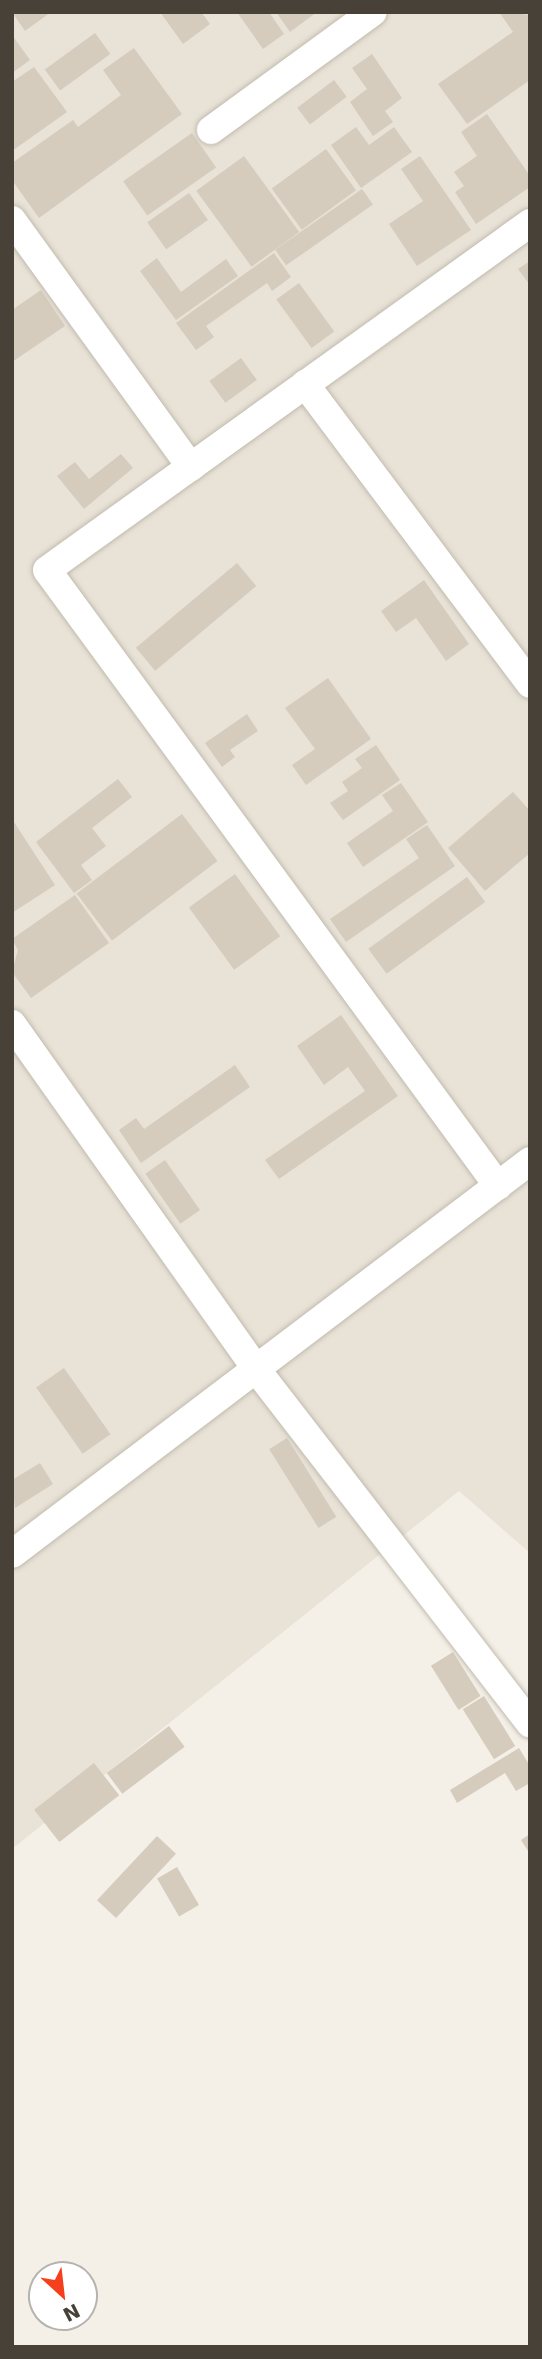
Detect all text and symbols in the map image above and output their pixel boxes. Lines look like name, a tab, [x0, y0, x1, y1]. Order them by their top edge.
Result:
north arrow	[28, 2261, 98, 2331]
text: N	[60, 2300, 84, 2326]

